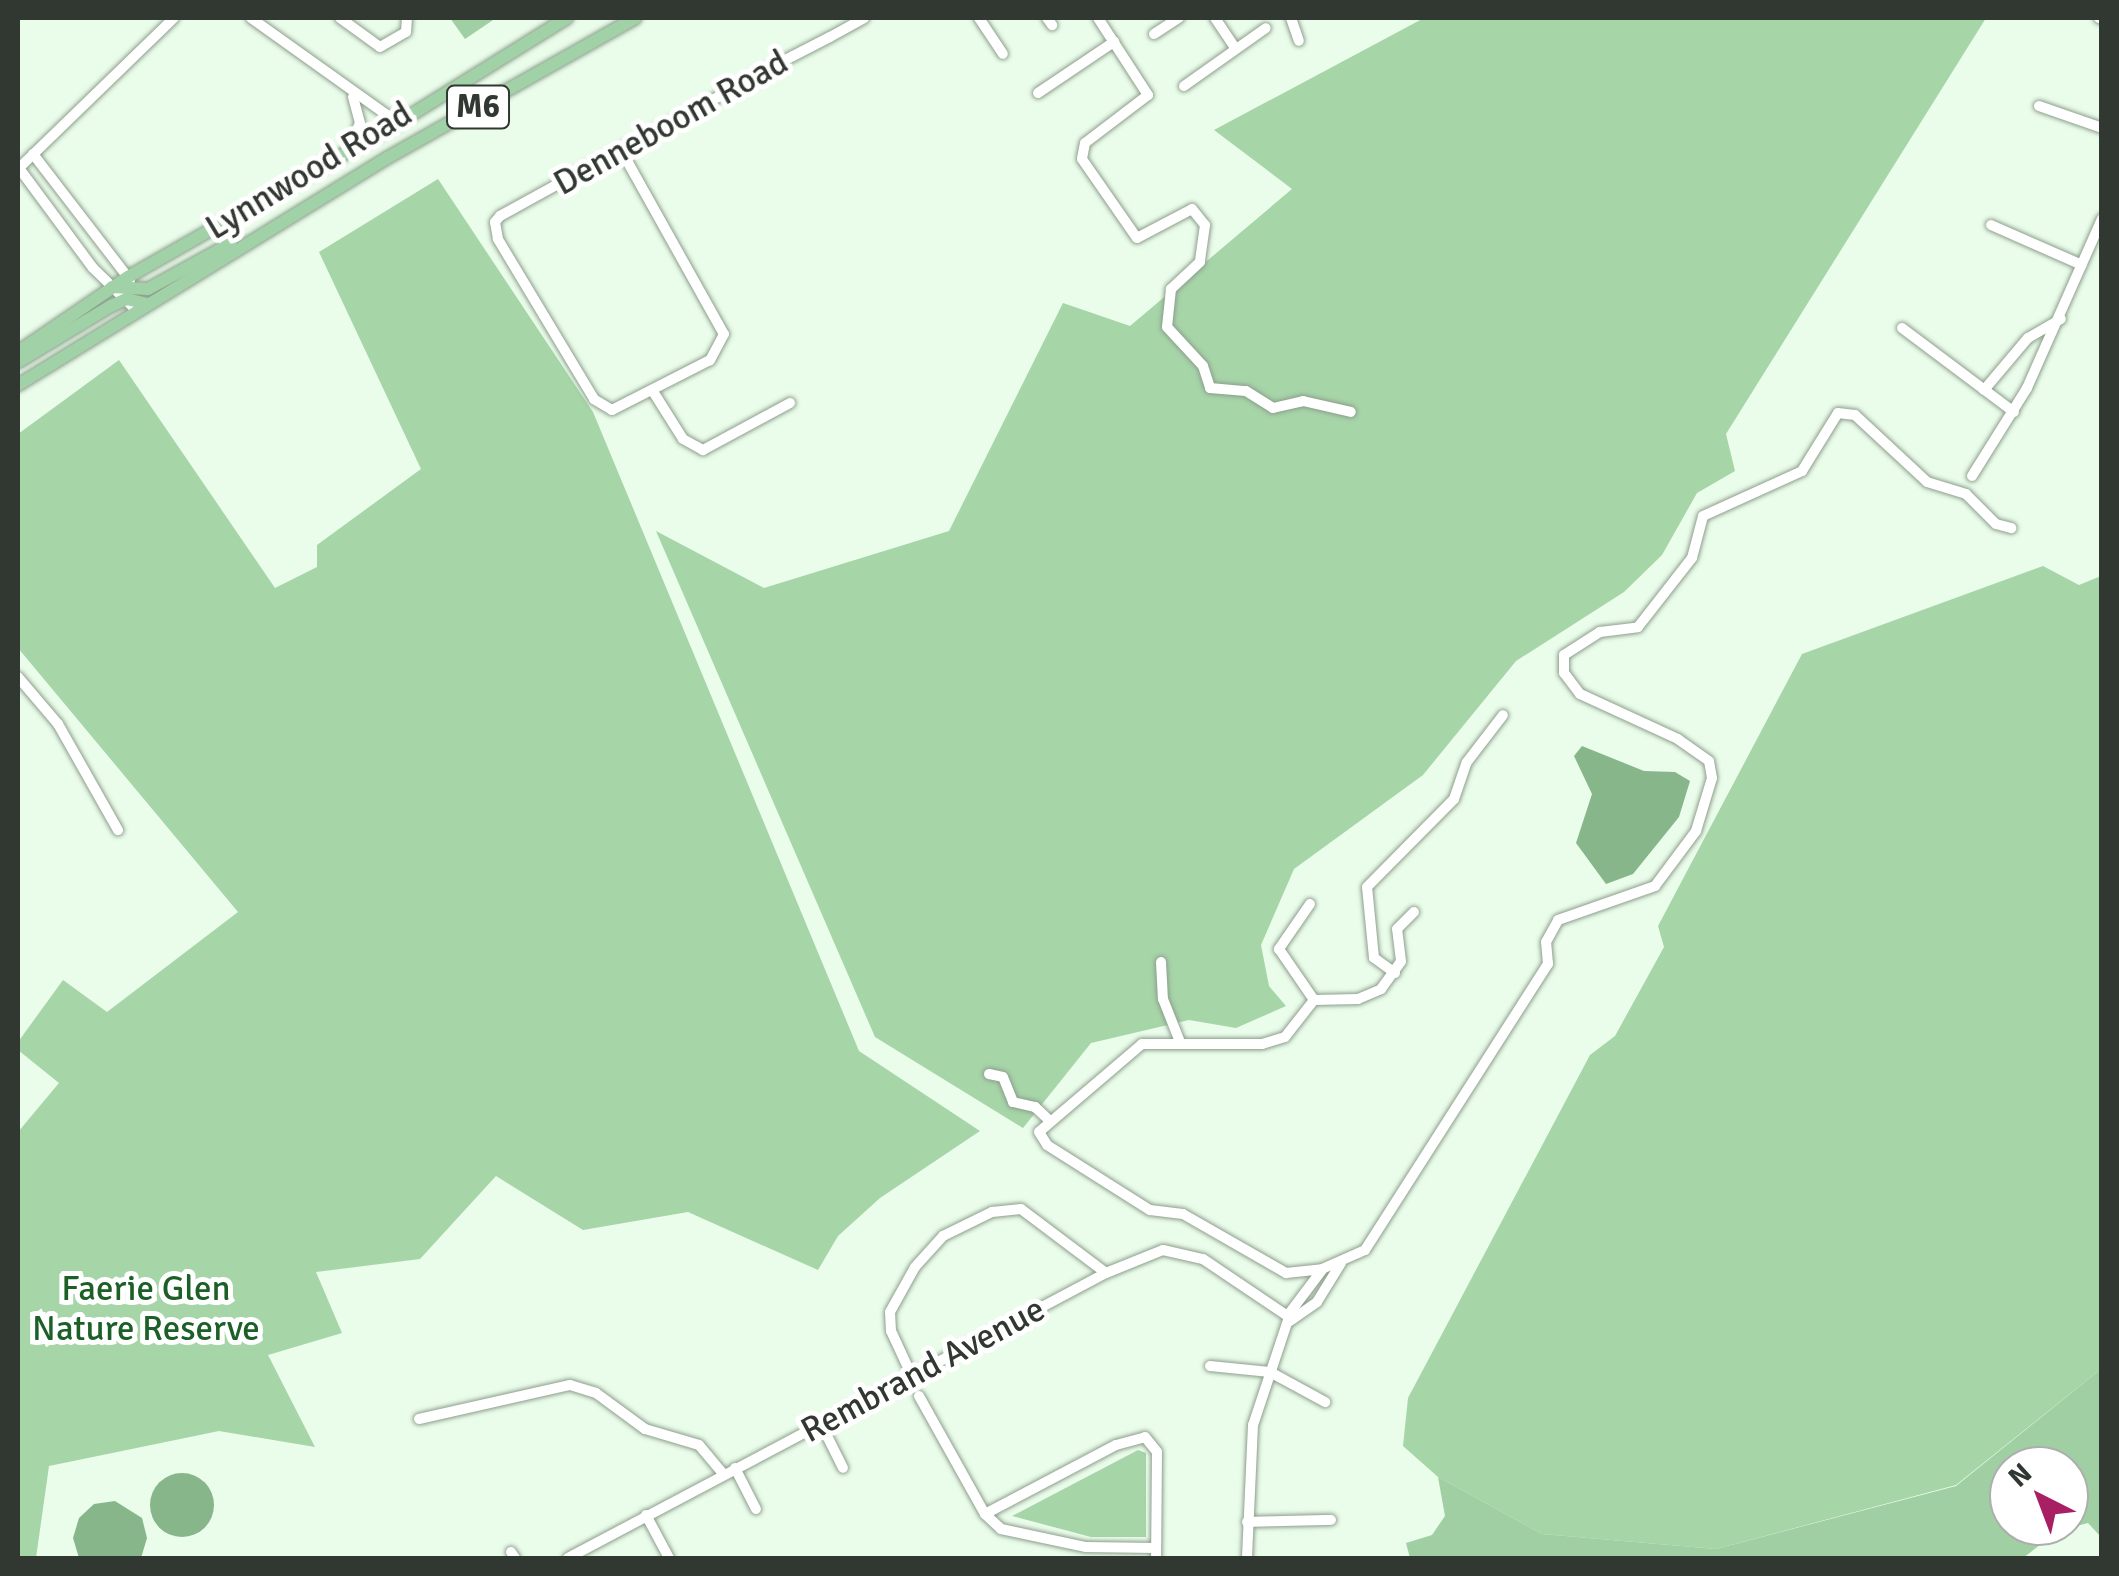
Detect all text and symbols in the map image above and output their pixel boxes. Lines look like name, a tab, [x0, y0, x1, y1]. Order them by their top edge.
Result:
street label: Denneboom Road	[547, 41, 795, 205]
road number: M6	[446, 80, 510, 134]
street label: Lynnwood Road	[198, 93, 420, 249]
park label: Faerie Glen Nature Reserve	[32, 1268, 260, 1350]
street label: Rembrand Avenue	[794, 1288, 1052, 1452]
north arrow	[1989, 1446, 2089, 1546]
text: N	[2002, 1456, 2039, 1494]

